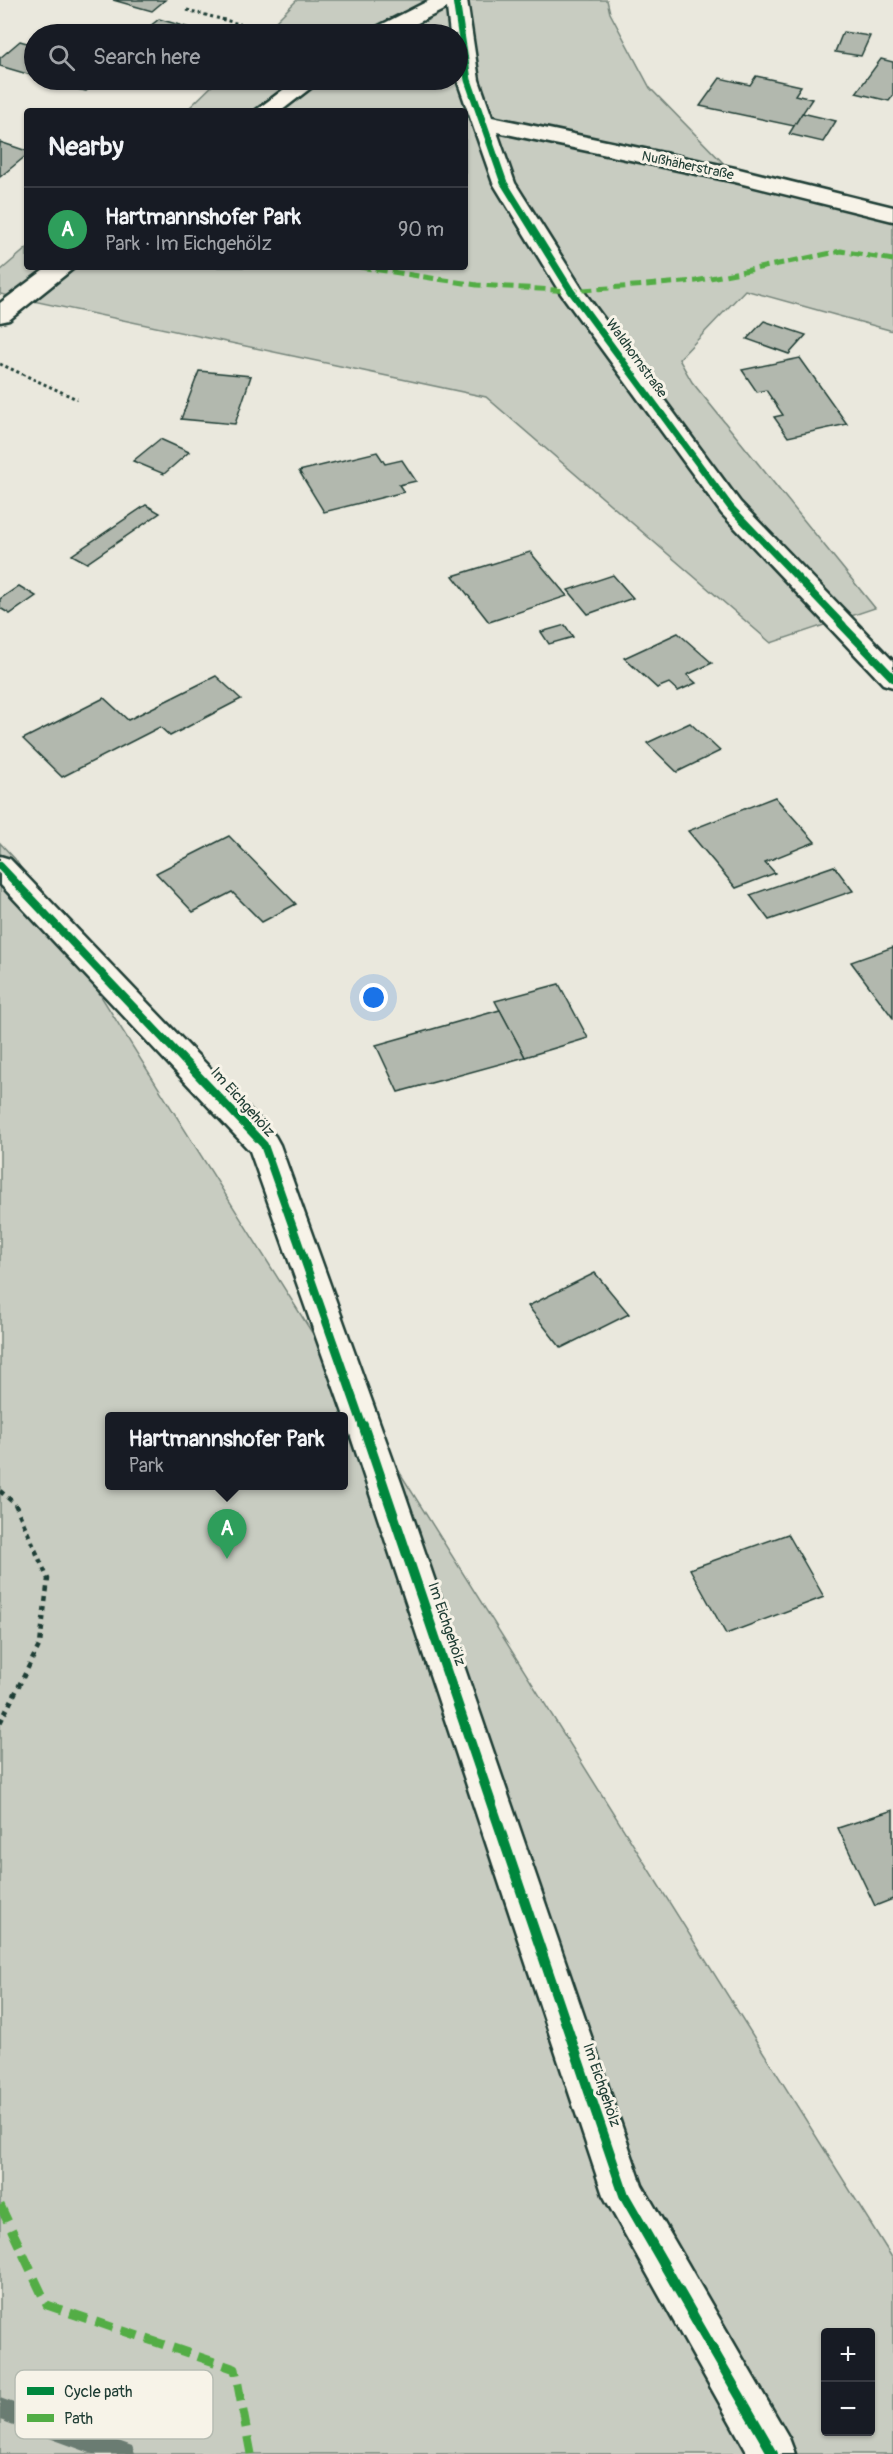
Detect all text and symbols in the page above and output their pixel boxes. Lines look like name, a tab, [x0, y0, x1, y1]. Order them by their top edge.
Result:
search box	[24, 24, 468, 90]
icon: search	[45, 41, 78, 74]
text: Search here	[93, 43, 200, 71]
text: Nearby	[48, 131, 124, 163]
street label: Nußhäherstraße	[640, 147, 736, 184]
text: Hartmannshofer Park	[105, 203, 301, 231]
text: A	[61, 217, 74, 242]
text: 90 m	[398, 217, 444, 242]
text: Park · Im Eichgehölz	[105, 231, 272, 256]
street label: Waldhornstraße	[602, 316, 671, 401]
your location	[359, 983, 388, 1012]
street label: Im Eichgehölz	[206, 1063, 279, 1141]
popup	[105, 1412, 348, 1490]
text: Hartmannshofer Park	[128, 1425, 325, 1453]
text: Park	[128, 1453, 164, 1478]
pin: A	[208, 1510, 246, 1559]
street label: Im Eichgehölz	[423, 1580, 470, 1669]
street label: Im Eichgehölz	[578, 2041, 625, 2130]
map controls	[821, 2328, 875, 2436]
button: +	[821, 2328, 875, 2382]
legend	[15, 2370, 213, 2439]
text: Cycle path	[64, 2382, 132, 2402]
button: −	[821, 2382, 875, 2436]
text: Path	[64, 2409, 93, 2429]

